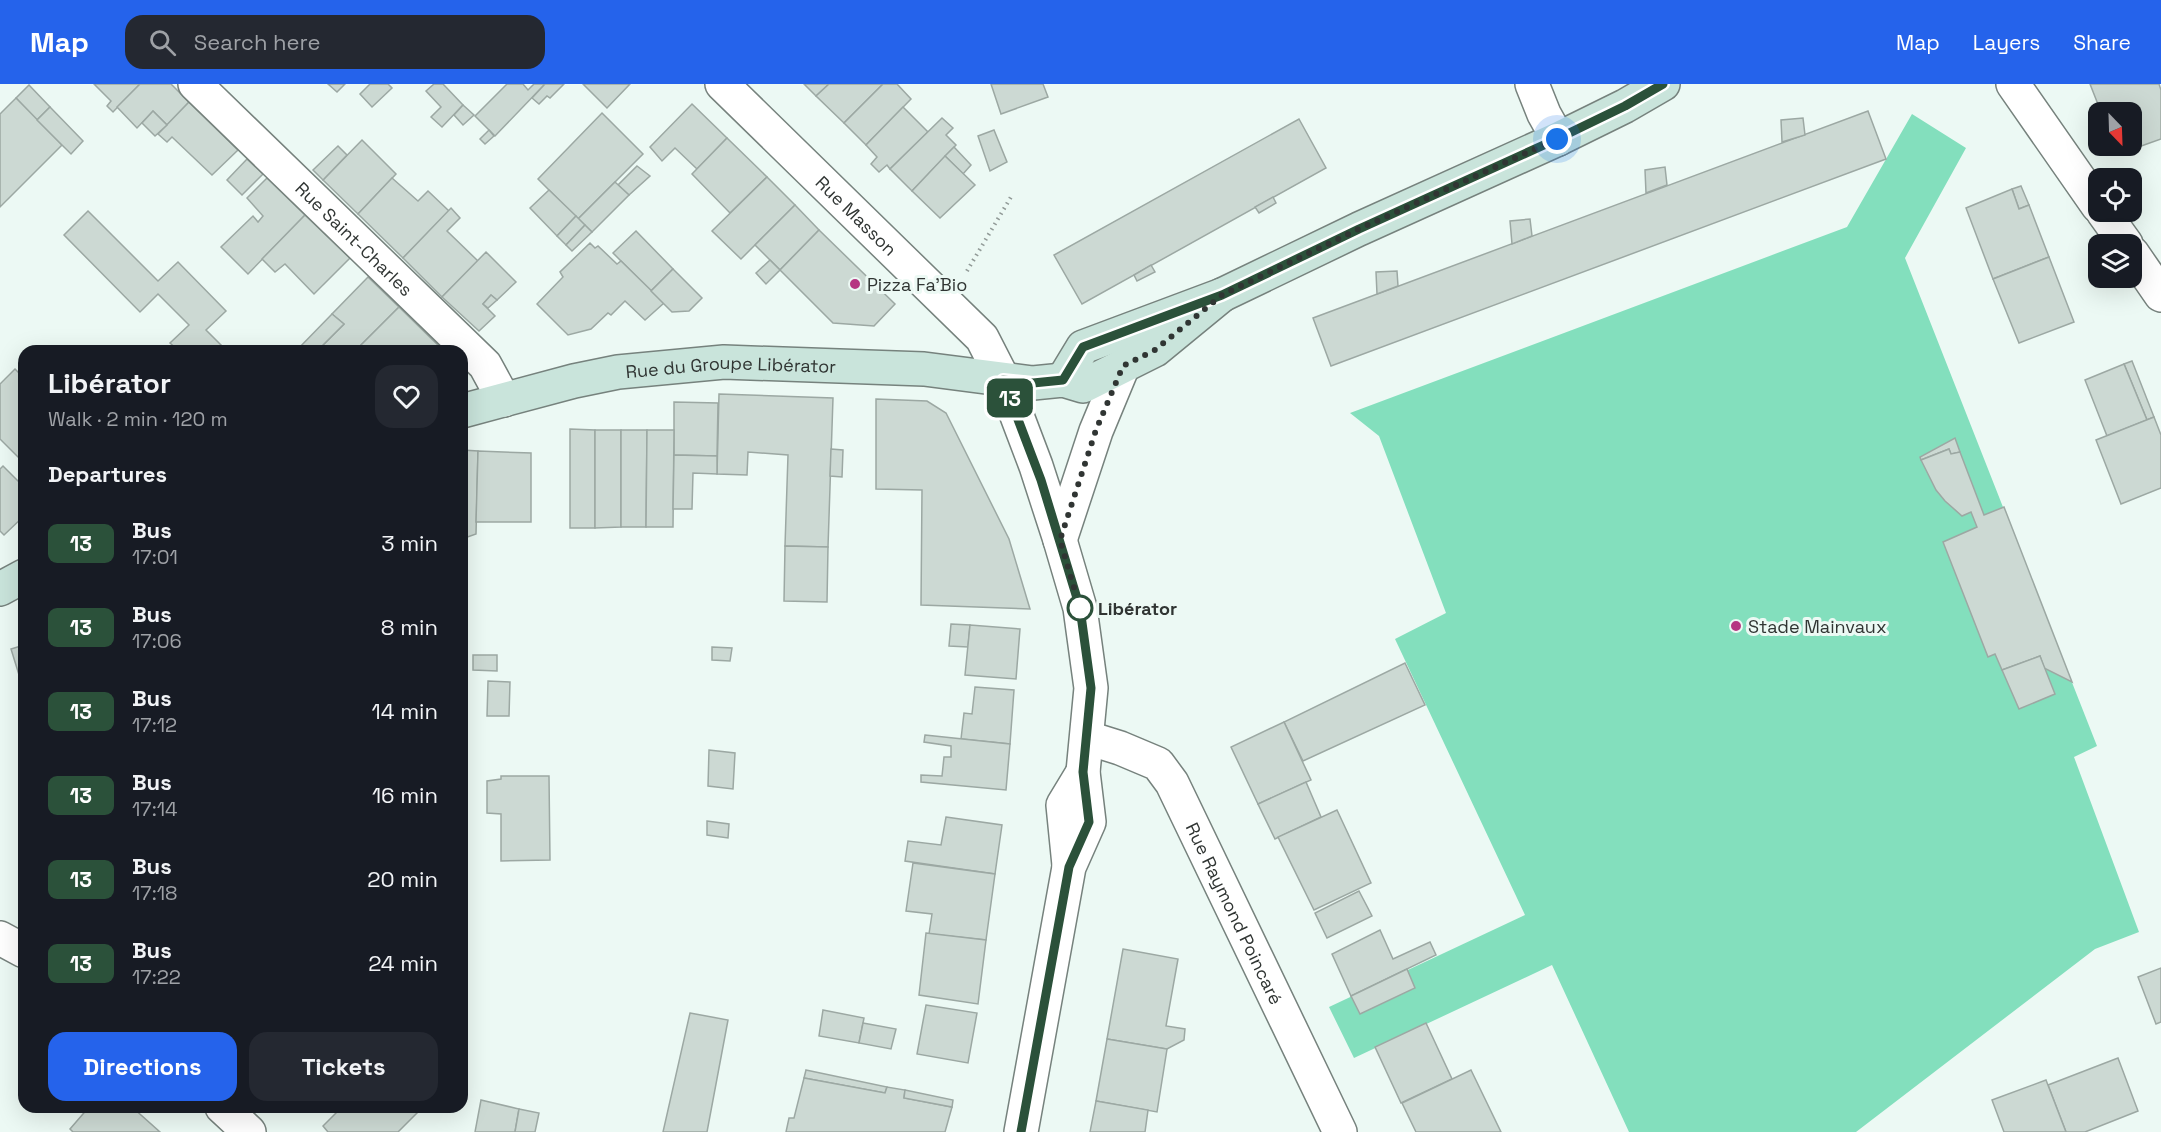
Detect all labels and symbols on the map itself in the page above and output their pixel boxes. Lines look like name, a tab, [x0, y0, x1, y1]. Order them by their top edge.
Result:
north arrow	[2088, 102, 2142, 156]
your location	[1542, 124, 1572, 154]
street label: Rue Masson	[811, 171, 902, 260]
street label: Rue Saint-Charles	[291, 176, 418, 301]
place label: Pizza Fa'Bio	[867, 273, 967, 296]
marker: Pizza Fa'Bio	[848, 277, 862, 291]
street label: Rue du Groupe Libérator	[625, 350, 837, 383]
line badge: 13	[983, 378, 1037, 418]
marker: Libérator	[1067, 595, 1093, 621]
place label: Libérator	[1098, 597, 1177, 620]
place label: Stade Mainvaux	[1748, 615, 1887, 638]
marker: Stade Mainvaux	[1729, 619, 1743, 633]
street label: Rue Raymond Poincaré	[1181, 818, 1288, 1008]

